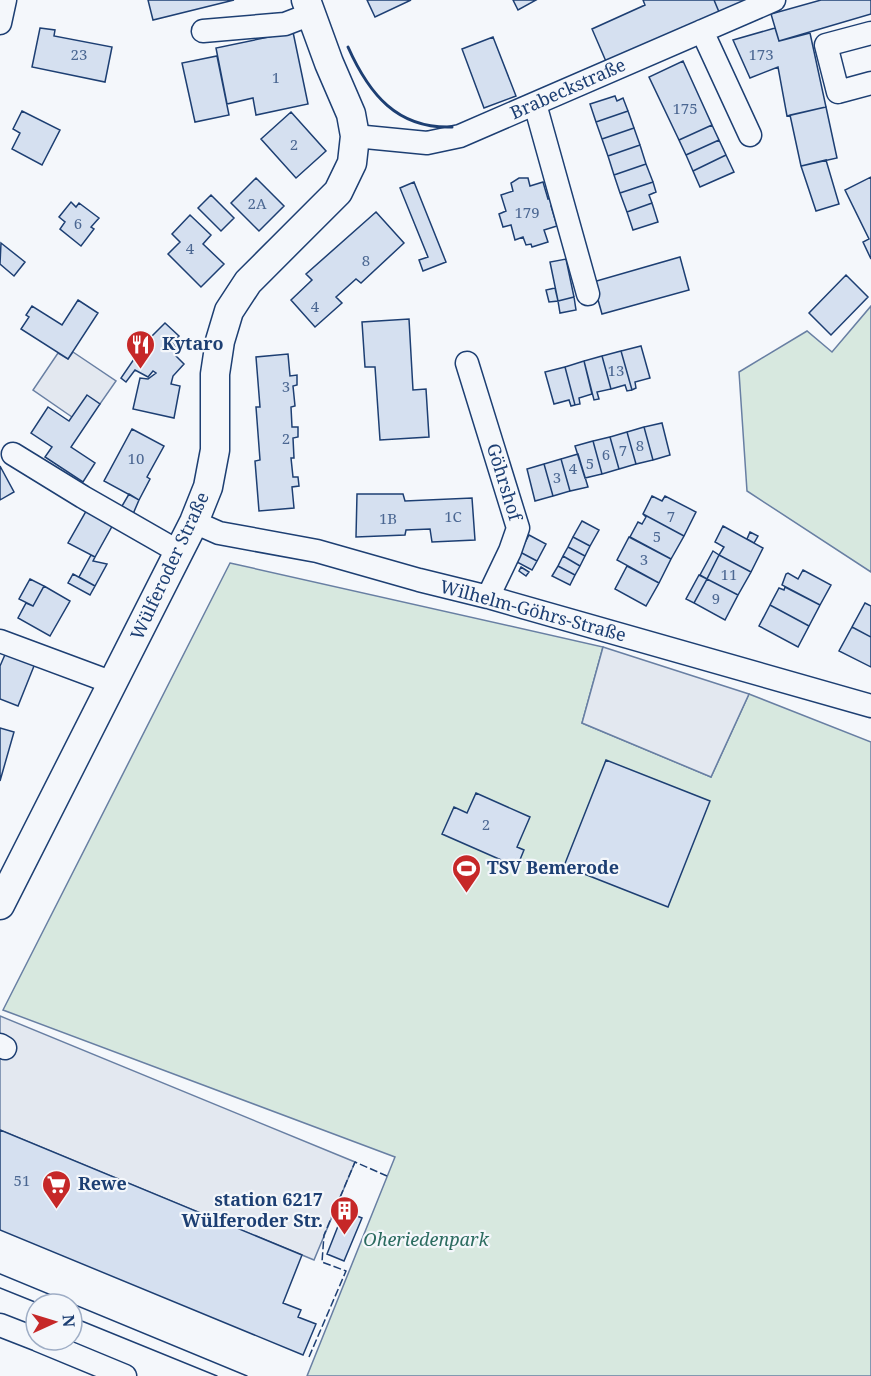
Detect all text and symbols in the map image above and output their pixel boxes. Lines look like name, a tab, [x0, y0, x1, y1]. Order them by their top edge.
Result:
house number: 23	[71, 44, 87, 64]
house number: 173	[748, 44, 774, 64]
street label: Brabeckstraße	[506, 52, 629, 124]
house number: 1	[272, 67, 280, 87]
house number: 175	[672, 98, 698, 118]
house number: 2	[290, 134, 298, 154]
house number: 2A	[248, 193, 267, 213]
house number: 179	[514, 202, 540, 222]
house number: 6	[74, 213, 82, 233]
house number: 4	[186, 238, 195, 258]
house number: 8	[362, 250, 370, 270]
house number: 4	[311, 296, 320, 316]
restaurant icon: Kytaro	[125, 328, 157, 370]
place label: Kytaro	[162, 331, 224, 355]
house number: 13	[608, 360, 624, 380]
house number: 3	[282, 376, 290, 396]
house number: 2	[282, 428, 290, 448]
house number: 8	[636, 435, 644, 455]
street label: Göhrshof	[482, 440, 528, 525]
house number: 7	[619, 440, 627, 460]
house number: 6	[602, 444, 610, 464]
house number: 10	[128, 448, 144, 468]
house number: 5	[586, 453, 594, 473]
house number: 4	[569, 458, 578, 478]
house number: 3	[553, 467, 561, 487]
street label: Wülferoder Straße	[124, 488, 214, 643]
house number: 1C	[444, 506, 462, 526]
house number: 7	[667, 506, 675, 526]
house number: 1B	[379, 508, 397, 528]
house number: 5	[653, 526, 661, 546]
house number: 3	[640, 549, 648, 569]
house number: 11	[721, 564, 737, 584]
street label: Wilhelm-Göhrs-Straße	[437, 574, 629, 646]
house number: 9	[712, 588, 720, 608]
house number: 2	[482, 814, 490, 834]
sports icon: TSV Bemerode	[450, 852, 482, 894]
place label: TSV Bemerode	[487, 855, 619, 879]
supermarket icon: Rewe	[41, 1168, 73, 1210]
house number: 51	[14, 1170, 30, 1190]
place label: Rewe	[78, 1171, 127, 1195]
place label: station 6217 Wülferoder Str.	[181, 1187, 323, 1232]
building icon: station 6217 Wülferoder Str.	[328, 1194, 360, 1236]
park label: Oheriedenpark	[363, 1227, 489, 1251]
north arrow	[24, 1292, 84, 1352]
text: N	[58, 1314, 80, 1328]

